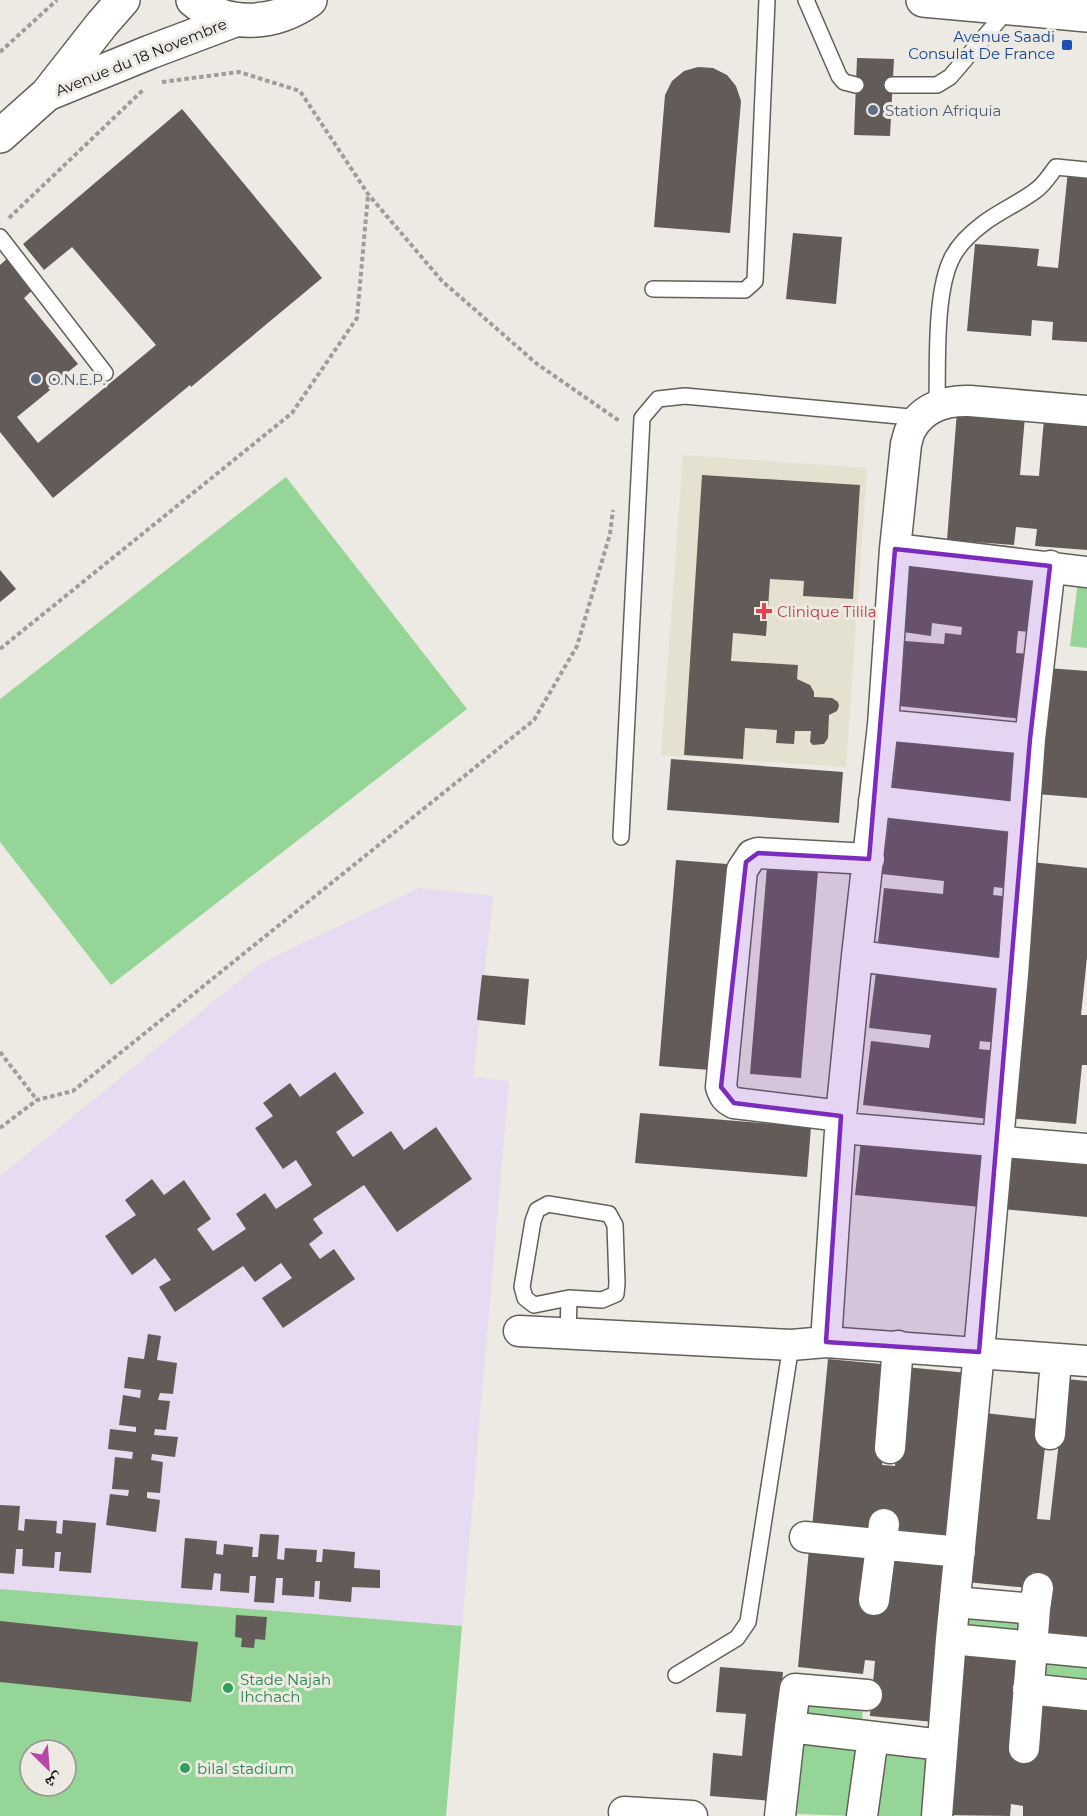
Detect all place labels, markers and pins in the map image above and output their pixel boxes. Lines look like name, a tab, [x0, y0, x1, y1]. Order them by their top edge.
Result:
place label: Avenue Saadi Consulat De France	[908, 27, 1055, 63]
marker: Avenue Saadi Consulat De France	[1060, 38, 1074, 52]
place label: Station Afriquia	[885, 101, 1001, 120]
marker: Station Afriquia	[866, 103, 880, 117]
place label: O.N.E.P.	[48, 370, 106, 389]
marker: O.N.E.P.	[29, 372, 43, 386]
marker: Clinique Tilila	[755, 602, 773, 620]
place label: Clinique Tilila	[777, 602, 877, 621]
place label: Stade Najah Ihchach	[240, 1670, 331, 1706]
marker: Stade Najah Ihchach	[221, 1681, 235, 1695]
place label: bilal stadium	[197, 1759, 294, 1778]
marker: bilal stadium	[178, 1761, 192, 1775]

